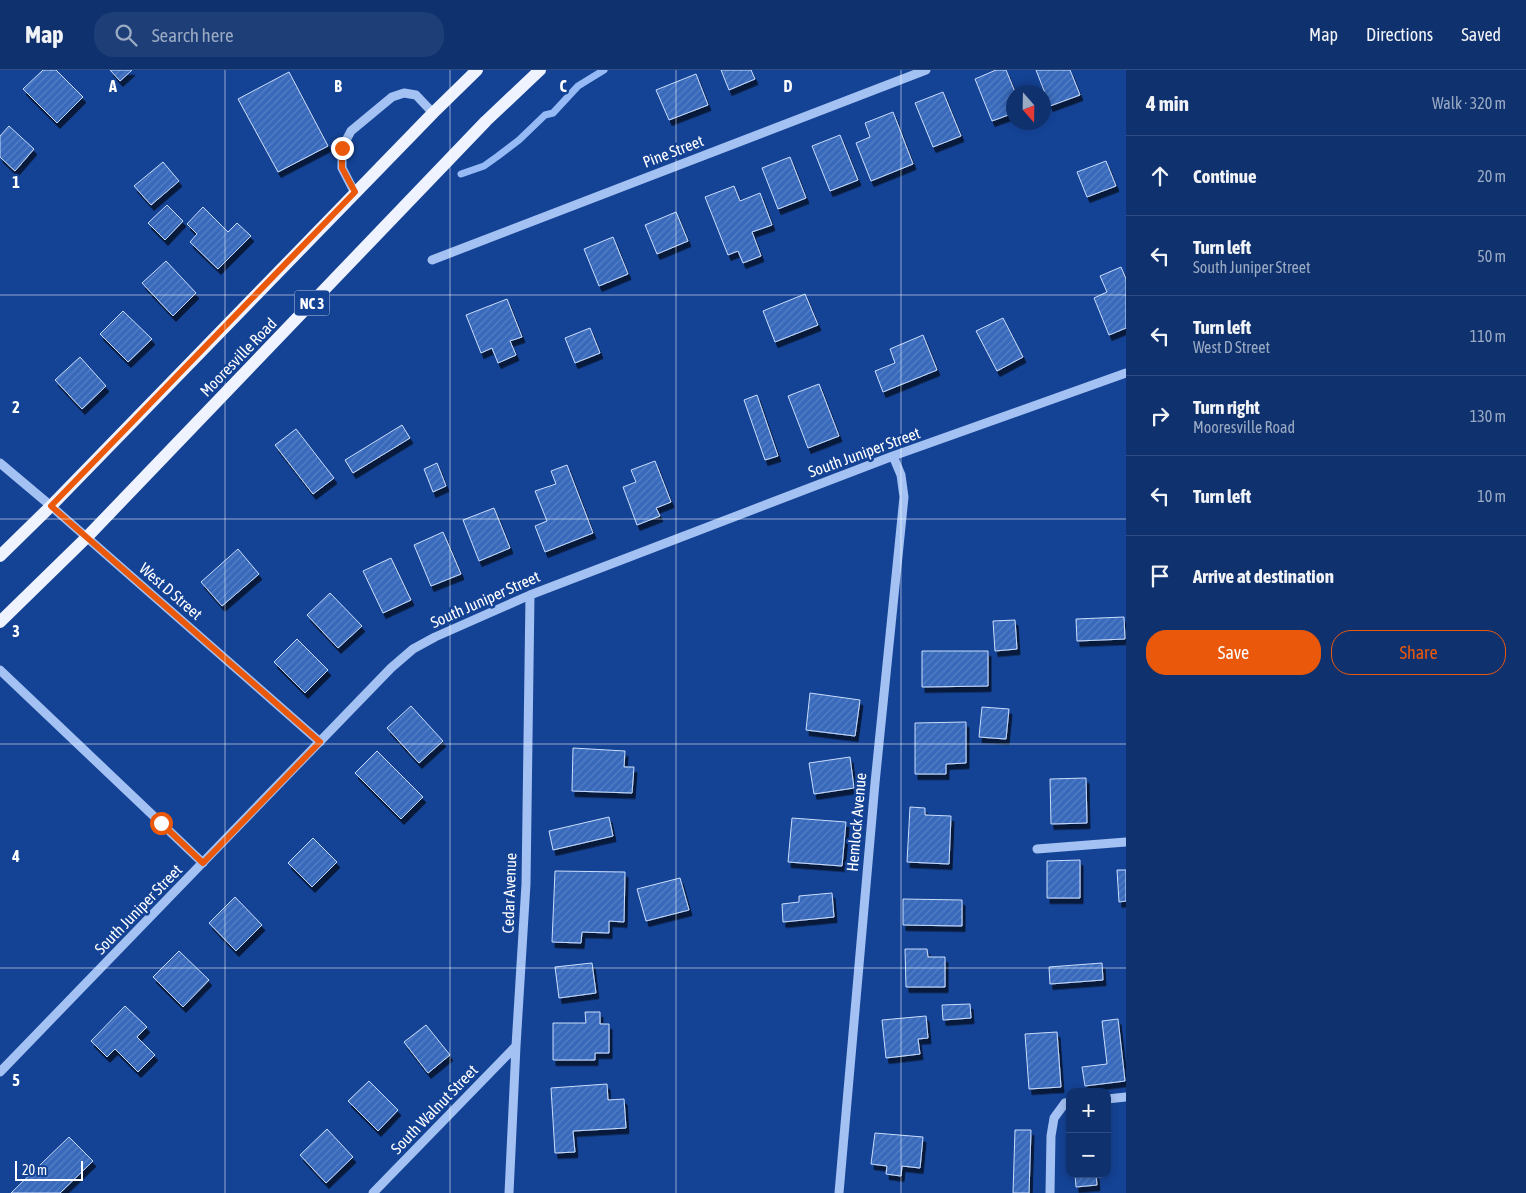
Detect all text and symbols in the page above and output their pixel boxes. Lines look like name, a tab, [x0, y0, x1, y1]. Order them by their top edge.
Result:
search box	[94, 12, 444, 57]
text: Map	[25, 21, 64, 48]
icon: search	[112, 21, 140, 49]
text: Search here	[152, 24, 234, 46]
text: Map	[1309, 24, 1338, 45]
text: Directions	[1366, 24, 1433, 45]
text: Saved	[1461, 24, 1501, 45]
text: A	[108, 77, 117, 95]
text: B	[334, 77, 342, 95]
text: C	[559, 77, 567, 95]
text: D	[784, 77, 793, 95]
north arrow	[1006, 85, 1051, 130]
text: 4 min	[1146, 91, 1189, 115]
text: Walk · 320 m	[1432, 94, 1506, 112]
street label: Pine Street	[640, 131, 706, 171]
route end	[331, 137, 354, 160]
icon: ahead	[1146, 162, 1174, 190]
text: Continue	[1193, 165, 1257, 187]
text: 20 m	[1477, 167, 1506, 185]
text: 1	[12, 173, 20, 191]
text: Turn left	[1193, 236, 1251, 258]
icon: left	[1146, 242, 1174, 270]
text: 50 m	[1477, 247, 1506, 265]
text: South Juniper Street	[1193, 258, 1311, 276]
road number: NC 3	[294, 290, 330, 316]
street label: Mooresville Road	[196, 314, 280, 400]
text: Turn left	[1193, 316, 1251, 338]
icon: left	[1146, 322, 1174, 350]
text: 110 m	[1470, 327, 1506, 345]
text: West D Street	[1193, 338, 1270, 356]
text: Turn right	[1193, 396, 1260, 418]
text: 2	[12, 398, 20, 416]
icon: right	[1146, 402, 1174, 430]
text: 130 m	[1470, 407, 1506, 425]
text: Mooresville Road	[1193, 418, 1295, 436]
street label: South Juniper Street	[806, 423, 923, 482]
icon: left	[1146, 482, 1174, 510]
text: Turn left	[1193, 485, 1251, 507]
text: 10 m	[1477, 487, 1506, 505]
street label: West D Street	[136, 559, 206, 623]
icon: arrive	[1146, 562, 1174, 590]
text: Arrive at destination	[1193, 565, 1334, 587]
street label: South Juniper Street	[428, 567, 543, 632]
text: 3	[12, 622, 20, 640]
button: Save	[1146, 630, 1321, 675]
button: Share	[1331, 630, 1506, 675]
street label: Hemlock Avenue	[843, 772, 869, 872]
route start	[150, 812, 173, 835]
text: 4	[11, 847, 20, 865]
street label: Cedar Avenue	[499, 852, 519, 934]
street label: South Juniper Street	[91, 860, 186, 958]
street label: South Walnut Street	[387, 1060, 481, 1157]
text: 5	[12, 1071, 20, 1089]
map controls	[1066, 1088, 1111, 1178]
button: +	[1066, 1088, 1111, 1133]
button: −	[1066, 1133, 1111, 1178]
scale bar	[15, 1158, 82, 1181]
text: 20 m	[22, 1162, 47, 1178]

